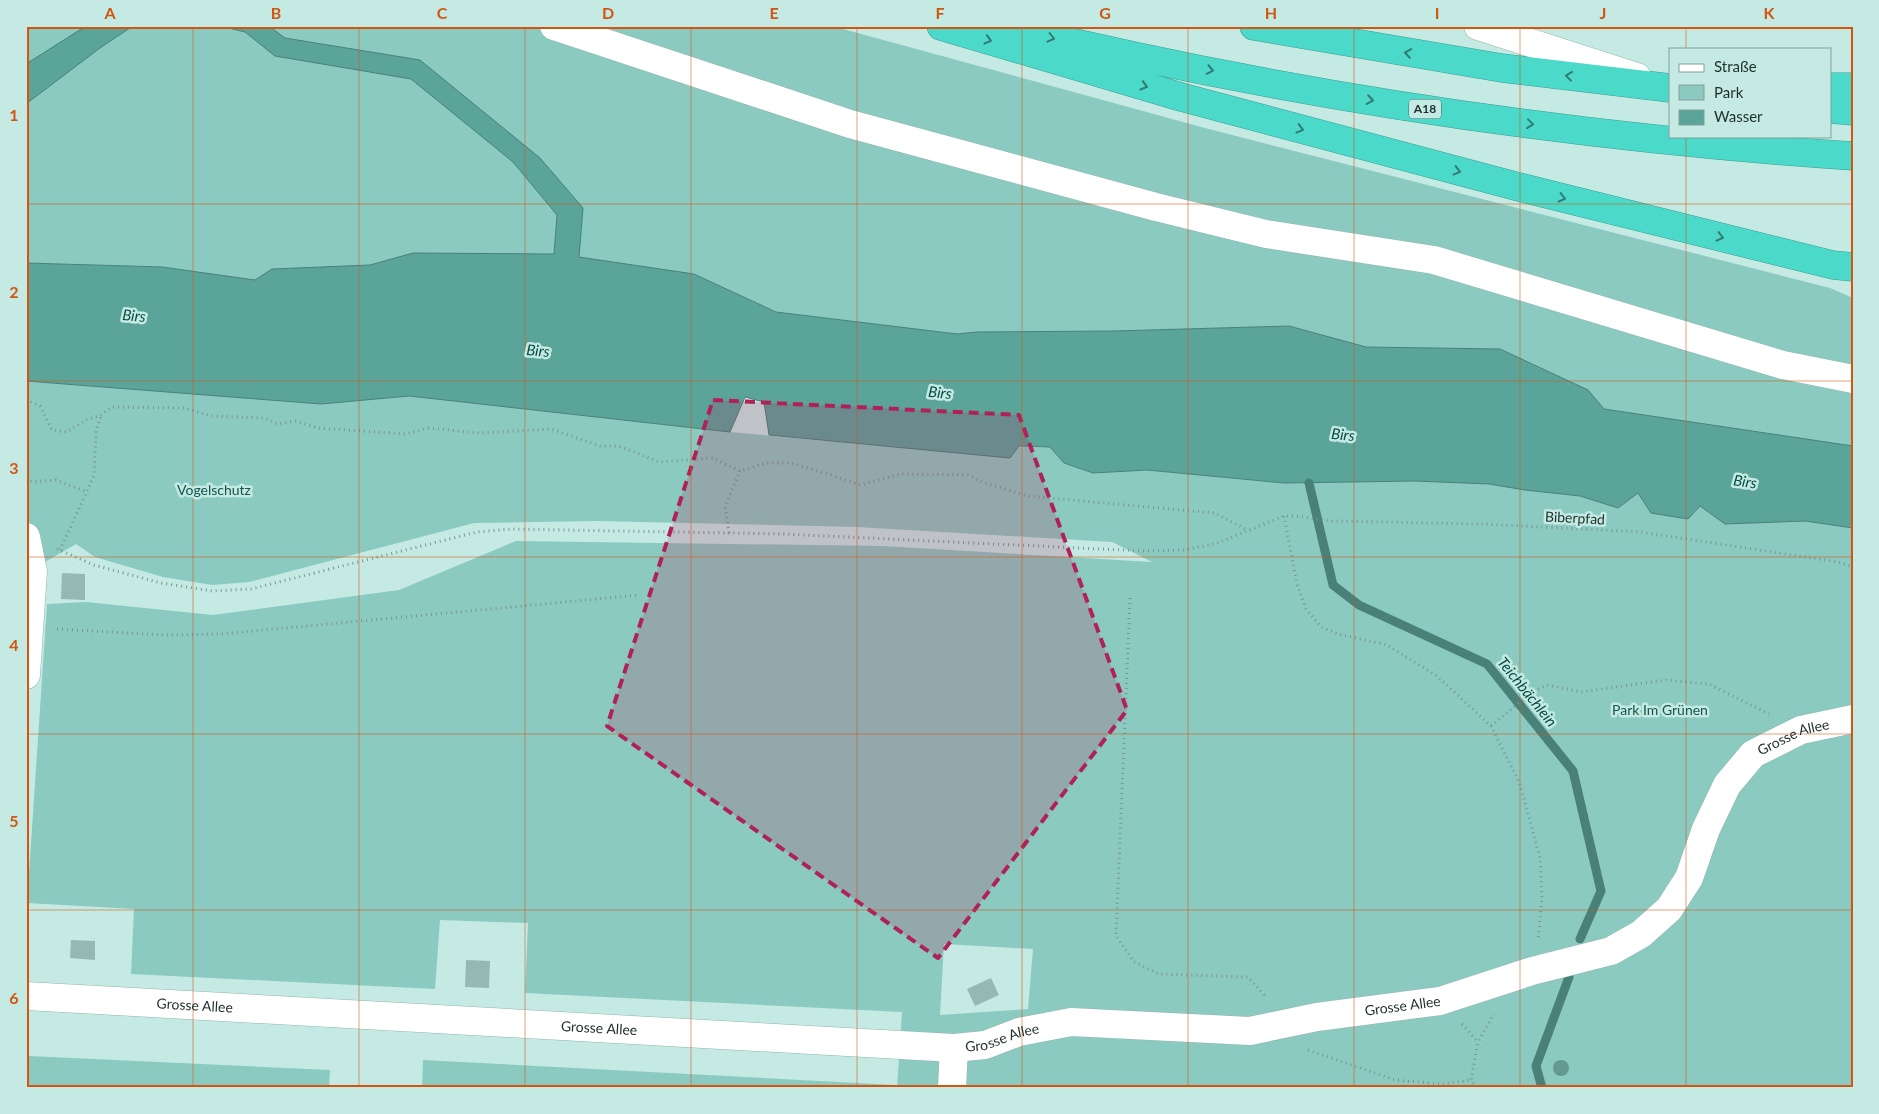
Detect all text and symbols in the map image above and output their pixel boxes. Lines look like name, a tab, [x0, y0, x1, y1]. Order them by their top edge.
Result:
text: A	[103, 3, 116, 22]
text: B	[271, 3, 281, 22]
text: C	[437, 3, 448, 22]
text: D	[602, 3, 614, 22]
text: E	[769, 3, 779, 22]
text: F	[935, 3, 945, 22]
text: G	[1099, 3, 1111, 22]
text: H	[1265, 3, 1277, 22]
text: I	[1435, 3, 1439, 22]
text: J	[1600, 3, 1606, 22]
text: K	[1764, 3, 1776, 22]
one-way arrow	[1046, 32, 1055, 43]
one-way arrow	[983, 34, 991, 44]
one-way arrow	[1404, 48, 1412, 59]
legend	[1669, 48, 1832, 138]
text: Straße	[1714, 57, 1757, 75]
one-way arrow	[1205, 65, 1214, 75]
one-way arrow	[1565, 71, 1573, 82]
one-way arrow	[1139, 80, 1147, 90]
text: Park	[1714, 83, 1744, 101]
one-way arrow	[1365, 94, 1374, 104]
road number: A18	[1409, 100, 1441, 118]
text: 1	[9, 105, 19, 124]
text: Wasser	[1714, 107, 1763, 125]
one-way arrow	[1526, 118, 1534, 129]
one-way arrow	[1296, 123, 1304, 133]
one-way arrow	[1453, 165, 1462, 176]
one-way arrow	[1558, 192, 1567, 203]
one-way arrow	[1715, 231, 1724, 242]
text: 2	[9, 282, 19, 301]
water label: Birs	[122, 305, 147, 325]
water label: Birs	[526, 340, 551, 360]
water label: Birs	[928, 382, 953, 402]
water label: Birs	[1331, 424, 1356, 444]
text: 3	[9, 458, 19, 477]
water label: Birs	[1732, 470, 1758, 492]
park label: Vogelschutz	[177, 481, 251, 498]
street label: Biberpfad	[1545, 507, 1605, 528]
text: 4	[9, 635, 19, 654]
water label: Teichbächlein	[1494, 653, 1561, 730]
park label: Park Im Grünen	[1612, 701, 1708, 718]
street label: Grosse Allee	[1754, 715, 1831, 759]
text: 5	[9, 811, 19, 830]
text: 6	[9, 988, 19, 1007]
street label: Grosse Allee	[1364, 992, 1442, 1019]
street label: Grosse Allee	[156, 994, 233, 1016]
street label: Grosse Allee	[560, 1017, 638, 1038]
street label: Grosse Allee	[964, 1019, 1040, 1055]

